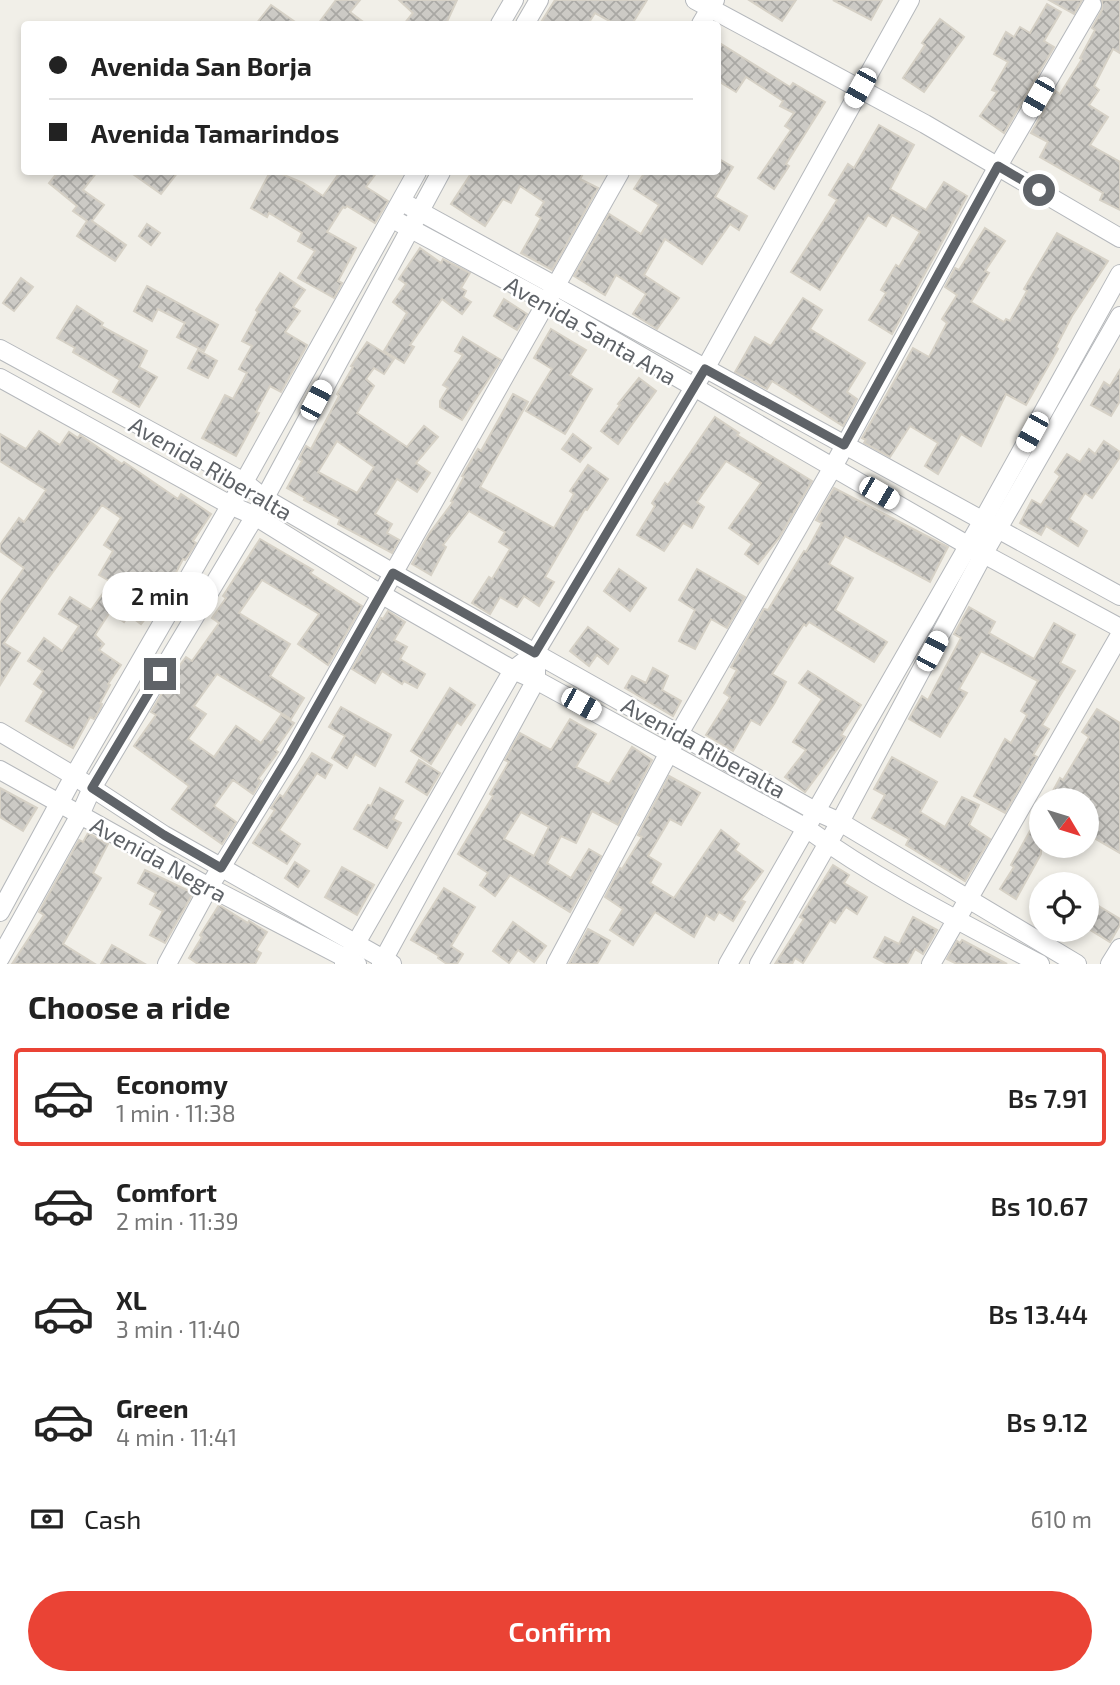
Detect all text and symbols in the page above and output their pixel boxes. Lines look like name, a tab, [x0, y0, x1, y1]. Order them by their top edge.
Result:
text: Avenida San Borja	[91, 50, 312, 81]
car	[841, 65, 880, 111]
car	[1019, 74, 1058, 120]
text: Avenida Tamarindos	[91, 117, 339, 148]
route start	[1023, 174, 1055, 206]
street label: Avenida Santa Ana	[500, 270, 682, 390]
car	[297, 377, 336, 423]
car	[1013, 409, 1052, 455]
street label: Avenida Riberalta	[125, 410, 297, 526]
car	[856, 473, 903, 513]
callout: 2 min	[102, 572, 218, 622]
text: 2 min	[131, 582, 189, 610]
car	[913, 628, 952, 674]
route end	[144, 658, 176, 690]
car	[558, 685, 605, 723]
street label: Avenida Riberalta	[617, 690, 791, 804]
north arrow	[1029, 788, 1099, 858]
map controls	[1029, 788, 1099, 942]
street label: Avenida Negra	[86, 810, 232, 908]
button: locate	[1029, 872, 1099, 942]
text: Choose a ride	[28, 987, 231, 1025]
icon: car	[32, 1066, 95, 1129]
text: Economy	[116, 1068, 228, 1099]
text: Bs 7.91	[1008, 1082, 1088, 1113]
text: 1 min · 11:38	[116, 1099, 236, 1127]
icon: car	[32, 1174, 95, 1237]
text: Comfort	[116, 1176, 217, 1207]
text: Bs 10.67	[990, 1190, 1088, 1221]
text: 2 min · 11:39	[116, 1207, 239, 1235]
icon: car	[32, 1282, 95, 1345]
text: XL	[116, 1284, 147, 1315]
text: Bs 13.44	[988, 1298, 1088, 1329]
text: 3 min · 11:40	[116, 1315, 241, 1343]
icon: car	[32, 1390, 95, 1453]
text: Green	[116, 1392, 189, 1423]
text: Bs 9.12	[1006, 1406, 1088, 1437]
text: 4 min · 11:41	[116, 1423, 237, 1451]
icon: cash	[28, 1500, 66, 1538]
text: Cash	[84, 1503, 141, 1534]
text: 610 m	[1031, 1505, 1092, 1533]
button: Confirm	[28, 1591, 1092, 1671]

